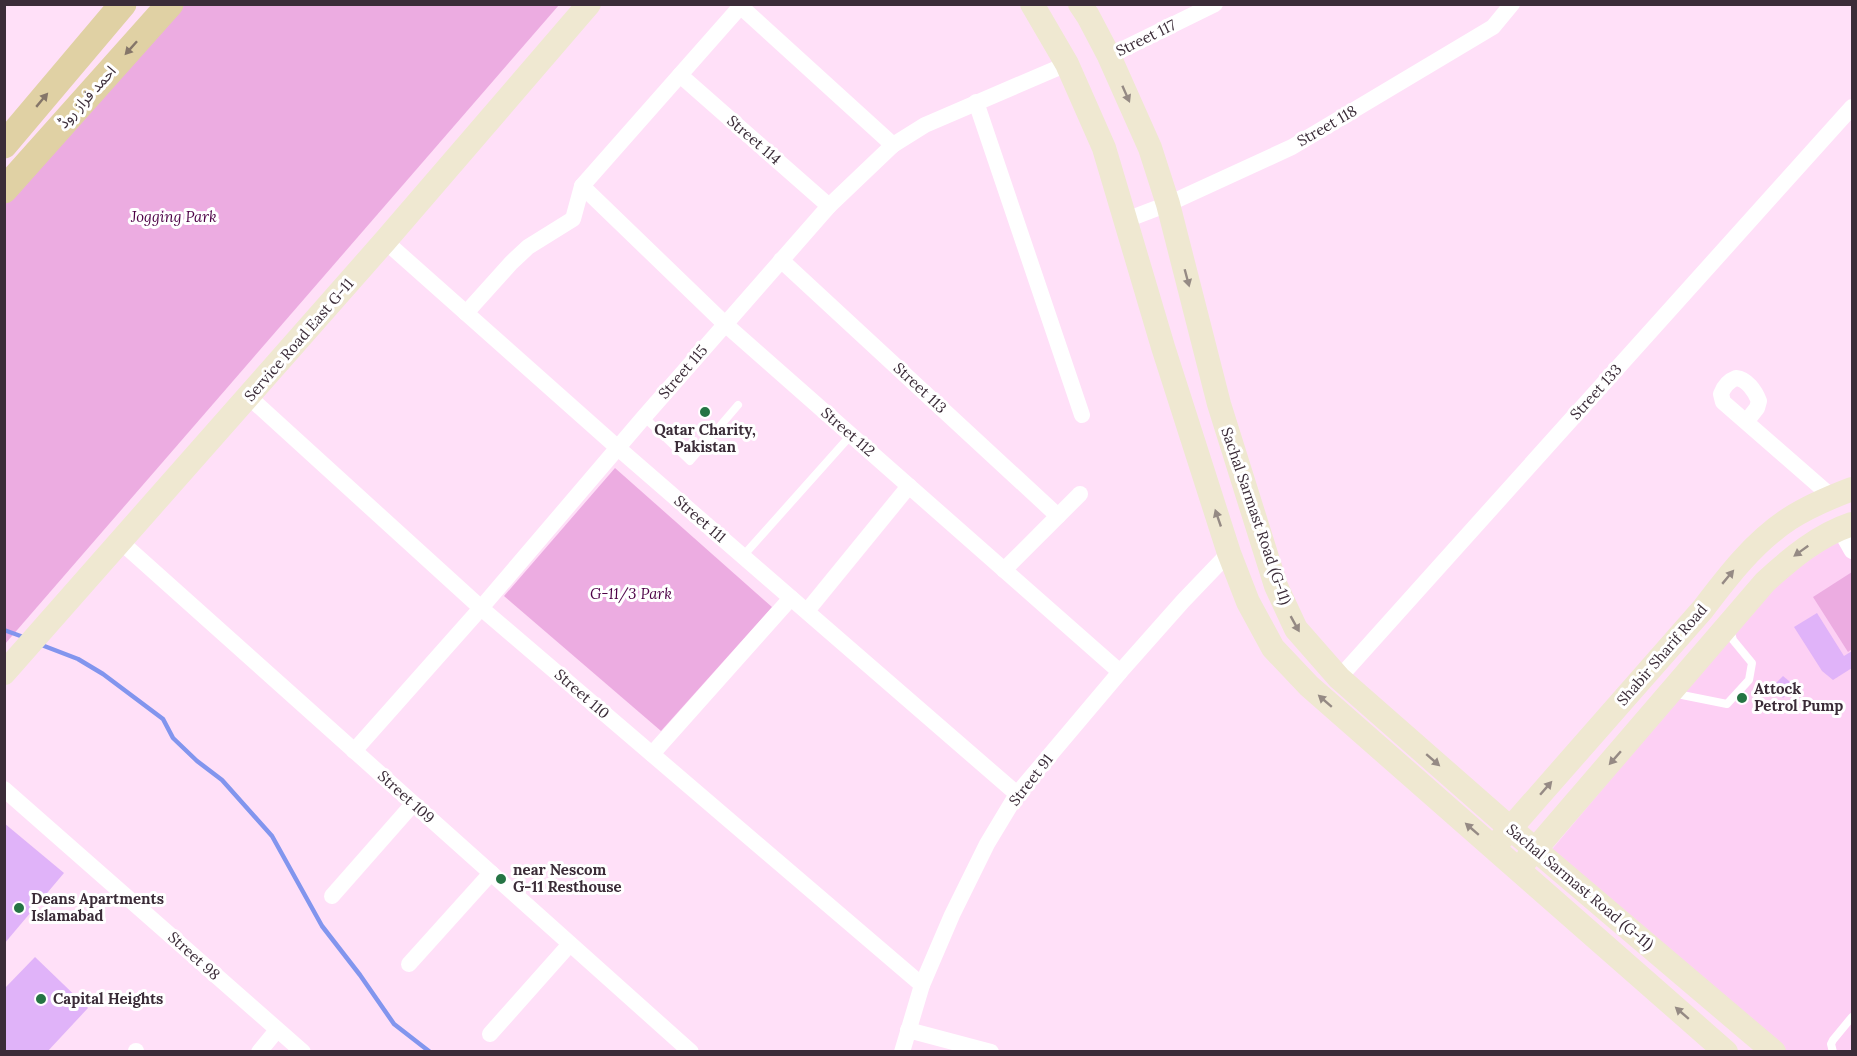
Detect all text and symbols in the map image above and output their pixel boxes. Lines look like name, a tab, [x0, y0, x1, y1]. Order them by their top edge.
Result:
street label: Street 117	[1113, 15, 1179, 60]
one-way arrow	[125, 40, 138, 55]
street label: احمد فراز روڈ	[54, 61, 120, 132]
one-way arrow	[1121, 85, 1130, 102]
one-way arrow	[36, 92, 49, 108]
street label: Street 118	[1293, 101, 1360, 150]
street label: Street 114	[723, 111, 785, 168]
park label: Jogging Park	[130, 207, 217, 226]
one-way arrow	[1183, 269, 1193, 287]
street label: Service Road East G-11	[240, 274, 357, 405]
street label: Street 115	[654, 341, 711, 403]
street label: Street 113	[890, 358, 951, 417]
street label: Street 133	[1566, 360, 1626, 424]
street label: Street 112	[817, 403, 879, 460]
marker: Qatar Charity, Pakistan	[698, 405, 712, 419]
place label: Qatar Charity, Pakistan	[654, 420, 756, 456]
street label: Sachal Sarmast Road (G-11)	[1216, 425, 1296, 608]
street label: Street 111	[670, 491, 730, 546]
one-way arrow	[1212, 509, 1222, 527]
one-way arrow	[1794, 545, 1810, 557]
one-way arrow	[1721, 570, 1734, 585]
park label: G-11/3 Park	[590, 584, 672, 604]
street label: Shabir Sharif Road	[1612, 600, 1711, 709]
one-way arrow	[1290, 616, 1300, 633]
street label: Street 110	[551, 665, 614, 723]
place label: Attock Petrol Pump	[1754, 679, 1843, 715]
marker: Attock Petrol Pump	[1735, 691, 1749, 705]
one-way arrow	[1318, 694, 1333, 707]
street label: Street 91	[1004, 750, 1057, 809]
one-way arrow	[1608, 750, 1621, 766]
one-way arrow	[1425, 754, 1441, 767]
street label: Street 109	[374, 766, 439, 827]
one-way arrow	[1539, 781, 1552, 796]
street label: Sachal Sarmast Road (G-11)	[1502, 819, 1658, 955]
one-way arrow	[1465, 823, 1480, 836]
place label: near Nescom G-11 Resthouse	[513, 860, 622, 896]
marker: near Nescom G-11 Resthouse	[494, 872, 508, 886]
place label: Deans Apartments Islamabad	[31, 889, 164, 925]
marker: Deans Apartments Islamabad	[12, 901, 26, 915]
street label: Street 98	[164, 927, 224, 984]
place label: Capital Heights	[53, 989, 163, 1008]
marker: Capital Heights	[34, 992, 48, 1006]
one-way arrow	[1675, 1007, 1690, 1020]

